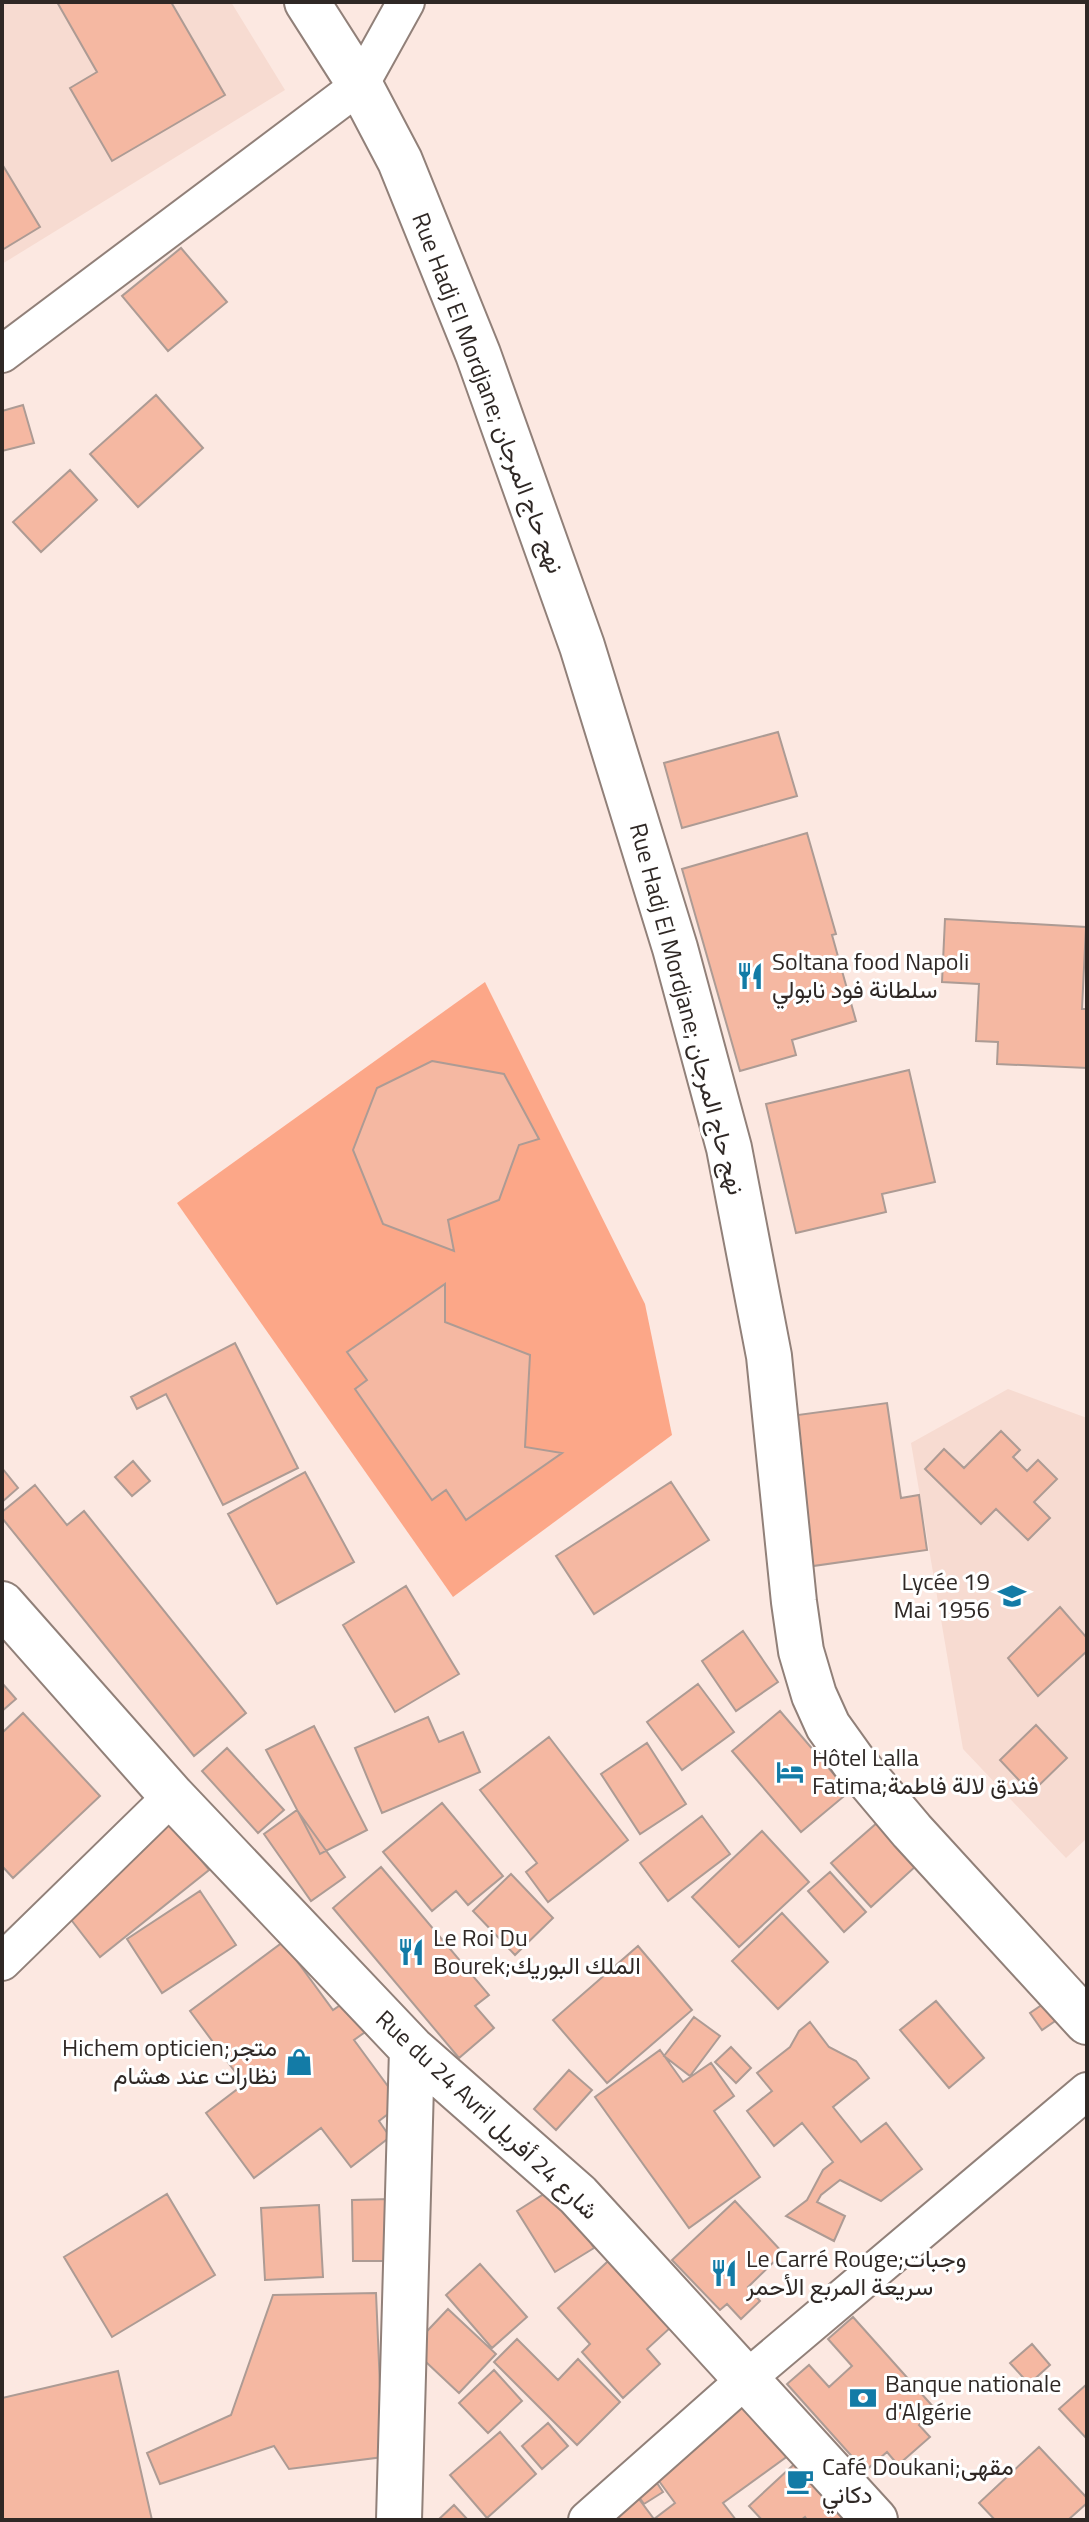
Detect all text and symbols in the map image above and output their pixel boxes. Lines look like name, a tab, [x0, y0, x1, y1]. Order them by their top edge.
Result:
street label: Rue Hadj El Mordjane; نهج حاج المرجان	[403, 207, 575, 578]
street label: Rue Hadj El Mordjane; نهج حاج المرجان	[621, 819, 755, 1199]
place label: Soltana food Napoli سلطانة فود نابولي	[772, 943, 969, 1009]
restaurant icon: Soltana food Napoli سلطانة فود نابولي	[735, 961, 765, 991]
place label: Lycée 19 Mai 1956	[894, 1563, 990, 1627]
school or university icon: Lycée 19 Mai 1956	[997, 1581, 1027, 1611]
place label: Hôtel Lalla Fatima;فندق لالة فاطمة	[812, 1739, 1039, 1803]
hotel icon: Hôtel Lalla Fatima;فندق لالة فاطمة	[775, 1757, 805, 1787]
place label: Le Roi Du Bourek;الملك البوريك	[433, 1919, 641, 1983]
restaurant icon: Le Roi Du Bourek;الملك البوريك	[396, 1937, 426, 1967]
street label: Rue du 24 Avril شارع 24 أفريل	[368, 2001, 607, 2228]
place label: Hichem opticien;متجر نظارات عند هشام	[62, 2029, 277, 2093]
shop icon: Hichem opticien;متجر نظارات عند هشام	[284, 2047, 314, 2077]
place label: Le Carré Rouge;وجبات سريعة المربع الأحمر	[745, 2240, 966, 2304]
restaurant icon: Le Carré Rouge;وجبات سريعة المربع الأحمر	[709, 2258, 739, 2288]
place label: Banque nationale d'Algérie	[885, 2365, 1061, 2429]
bank icon: Banque nationale d'Algérie	[848, 2383, 878, 2413]
place label: Café Doukani;مقهى دكاني	[822, 2448, 1014, 2514]
cafe icon: Café Doukani;مقهى دكاني	[785, 2466, 815, 2496]

